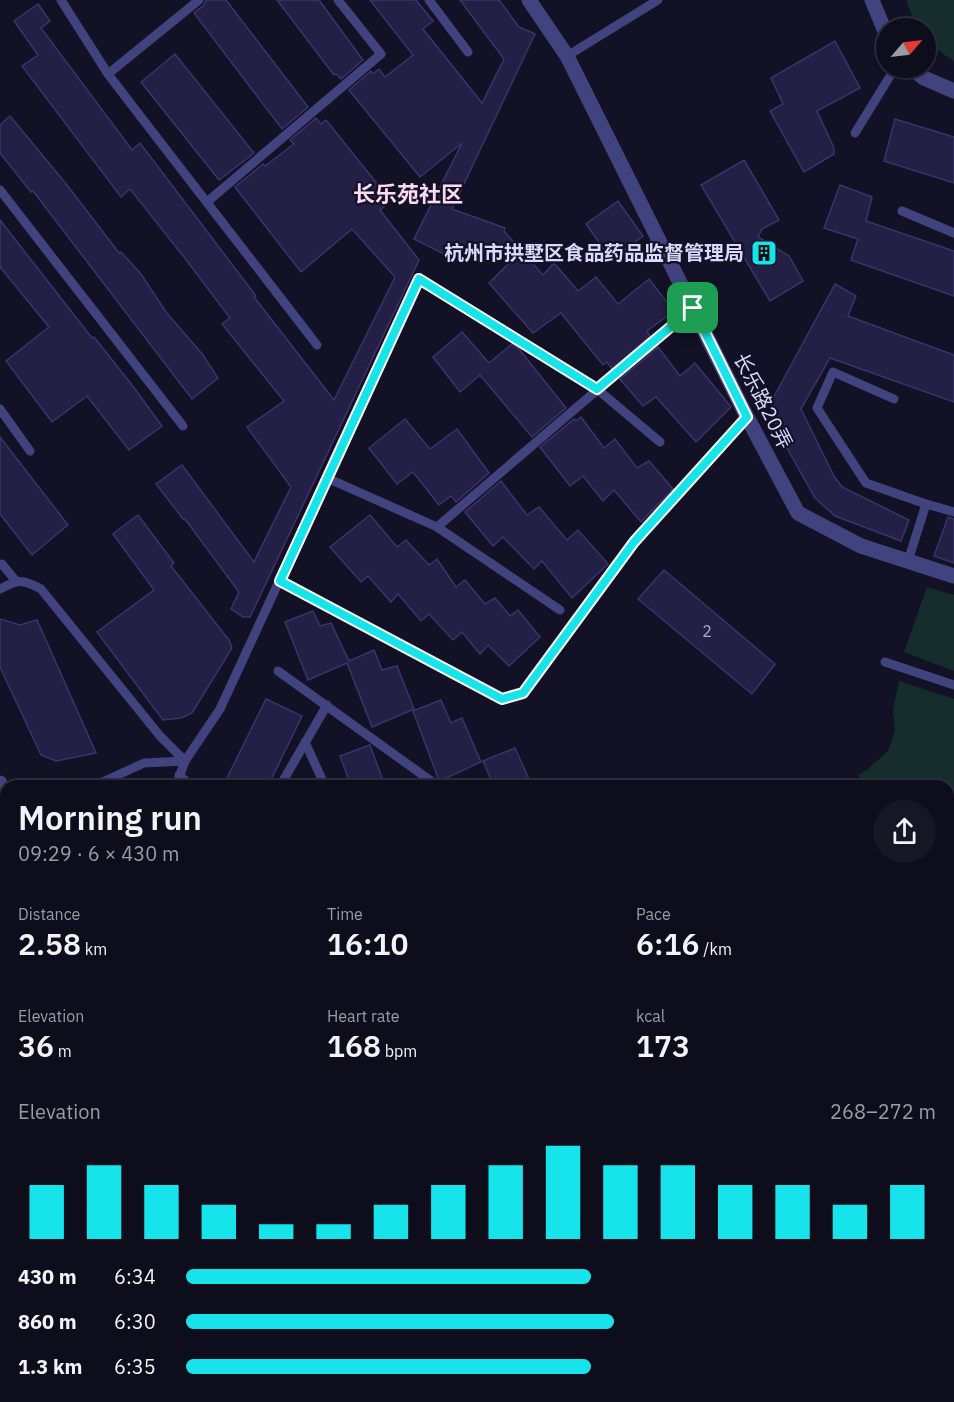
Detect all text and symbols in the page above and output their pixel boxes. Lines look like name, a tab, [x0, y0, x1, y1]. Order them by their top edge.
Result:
north arrow	[876, 18, 936, 78]
map controls	[876, 18, 936, 78]
district label: 长乐苑社区	[353, 179, 463, 208]
building icon: 杭州市拱墅区食品药品监督管理局	[749, 238, 779, 268]
place label: 杭州市拱墅区食品药品监督管理局	[444, 239, 744, 266]
pin	[667, 282, 718, 333]
icon: arrive	[676, 291, 709, 324]
street label: 长乐路20弄	[728, 348, 799, 453]
house number: 2	[702, 621, 712, 641]
text: Morning run	[18, 796, 202, 839]
button: share	[873, 800, 936, 863]
text: 09:29 · 6 × 430 m	[18, 840, 179, 867]
text: Distance	[18, 904, 80, 924]
text: Time	[327, 904, 363, 924]
text: Pace	[636, 904, 671, 924]
text: 2.58	[18, 924, 81, 963]
text: 16:10	[327, 924, 409, 963]
text: 6:16	[636, 924, 700, 963]
text: km	[81, 939, 107, 959]
text: /km	[700, 939, 732, 959]
text: Elevation	[18, 1006, 84, 1026]
text: Heart rate	[327, 1006, 400, 1026]
text: kcal	[636, 1006, 665, 1026]
text: 36	[18, 1026, 54, 1065]
text: 168	[327, 1026, 381, 1065]
text: 173	[636, 1026, 690, 1065]
text: m	[54, 1041, 72, 1061]
text: bpm	[381, 1041, 417, 1061]
text: Elevation	[18, 1098, 101, 1125]
text: 268–272 m	[830, 1098, 936, 1125]
text: 430 m	[18, 1263, 77, 1290]
text: 6:34	[114, 1263, 156, 1290]
text: 860 m	[18, 1308, 77, 1335]
text: 6:30	[114, 1308, 156, 1335]
text: 1.3 km	[18, 1353, 82, 1380]
text: 6:35	[114, 1353, 156, 1380]

